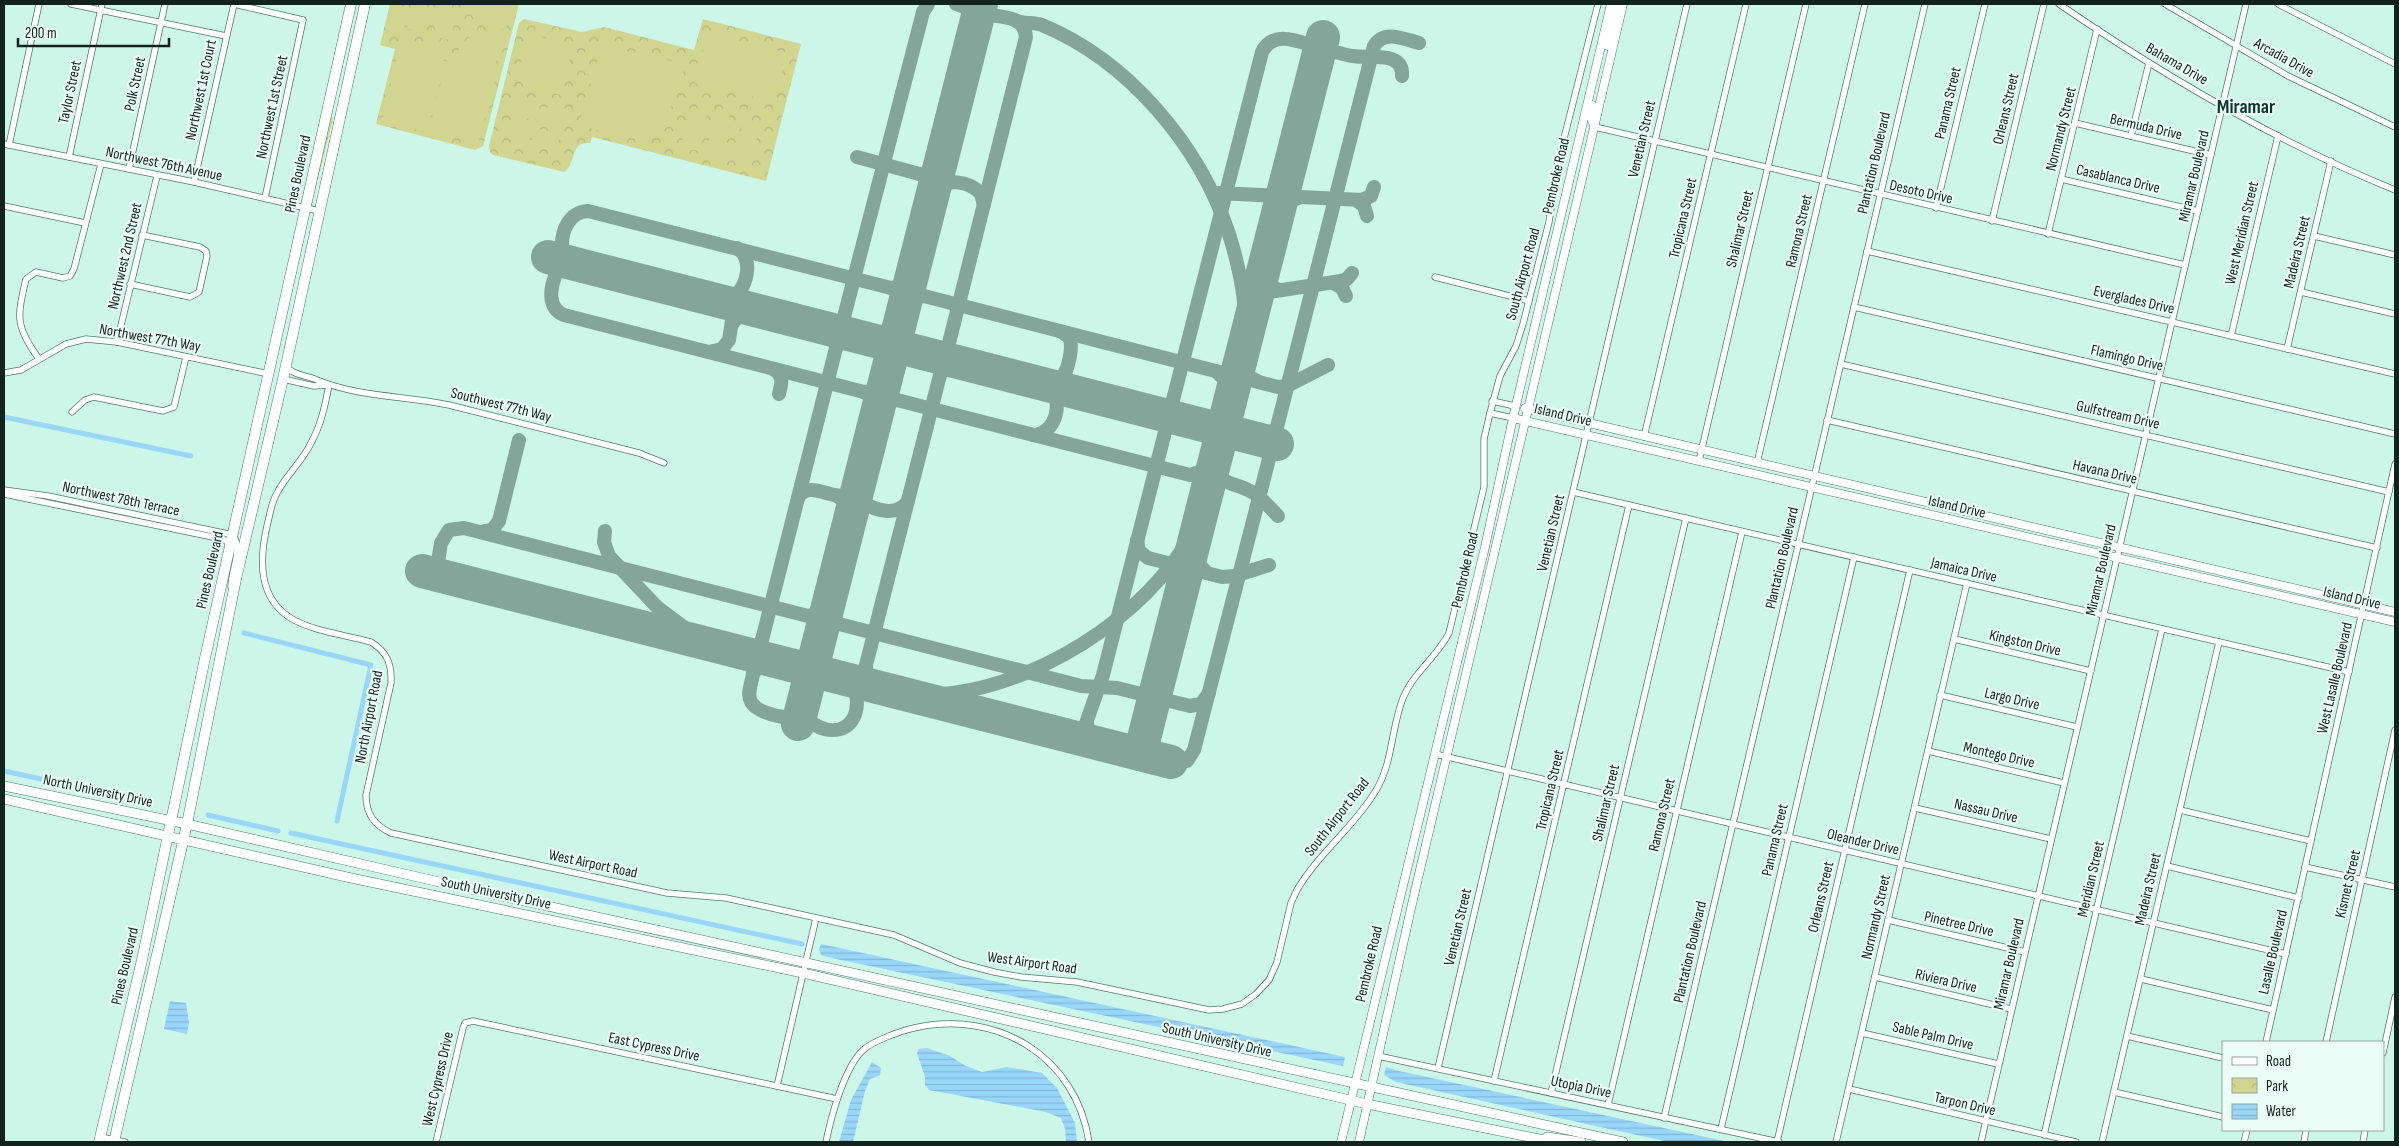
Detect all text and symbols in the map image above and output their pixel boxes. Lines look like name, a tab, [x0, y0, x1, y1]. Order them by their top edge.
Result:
scale bar	[18, 15, 169, 47]
text: 200 m	[25, 24, 57, 43]
street label: Arcadia Drive	[2250, 33, 2317, 82]
street label: Northwest 1st Court	[181, 38, 221, 142]
street label: Bahama Drive	[2143, 39, 2211, 89]
street label: Northwest 1st Street	[252, 53, 292, 160]
street label: Polk Street	[120, 55, 150, 113]
street label: Taylor Street	[54, 58, 86, 125]
street label: Panama Street	[1930, 65, 1966, 141]
street label: Orleans Street	[1989, 71, 2023, 146]
street label: Normandy Street	[2041, 85, 2081, 173]
district label: Miramar	[2217, 95, 2275, 119]
street label: Venetian Street	[1624, 98, 1660, 179]
street label: Bermuda Drive	[2108, 109, 2184, 145]
street label: Plantation Boulevard	[1853, 110, 1895, 216]
street label: Miramar Boulevard	[2174, 128, 2214, 224]
street label: Pines Boulevard	[281, 133, 315, 215]
street label: Pembroke Road	[1538, 136, 1574, 216]
street label: Northwest 76th Avenue	[104, 142, 224, 186]
street label: Casablanca Drive	[2074, 160, 2162, 198]
street label: Tropicana Street	[1665, 175, 1702, 260]
street label: Desoto Drive	[1888, 176, 1954, 208]
street label: West Meridian Street	[2221, 179, 2263, 286]
street label: Shalimar Street	[1722, 188, 1758, 269]
street label: Ramona Street	[1781, 192, 1817, 269]
street label: Northwest 2nd Street	[103, 200, 147, 311]
street label: Madeira Street	[2279, 214, 2315, 290]
street label: South Airport Road	[1502, 226, 1544, 322]
street label: Everglades Drive	[2092, 281, 2176, 319]
street label: Northwest 77th Way	[98, 320, 202, 356]
street label: Flamingo Drive	[2089, 340, 2165, 376]
street label: Southwest 77th Way	[449, 383, 553, 427]
street label: Gulfstream Drive	[2074, 396, 2162, 434]
street label: Island Drive	[1532, 399, 1594, 431]
street label: Havana Drive	[2071, 455, 2139, 489]
street label: Northwest 78th Terrace	[61, 477, 181, 521]
street label: Island Drive	[1926, 491, 1988, 523]
street label: Venetian Street	[1533, 492, 1569, 573]
street label: Plantation Boulevard	[1761, 505, 1803, 611]
street label: Miramar Boulevard	[2081, 522, 2121, 618]
street label: Pines Boulevard	[192, 529, 228, 611]
street label: Pembroke Road	[1447, 530, 1483, 610]
street label: Jamaica Drive	[1928, 553, 1999, 587]
street label: Island Drive	[2321, 582, 2383, 614]
street label: West Lasalle Boulevard	[2313, 620, 2357, 736]
street label: Kingston Drive	[1987, 626, 2063, 660]
street label: North Airport Road	[351, 669, 387, 765]
street label: Largo Drive	[1983, 683, 2041, 715]
street label: Montego Drive	[1961, 738, 2037, 772]
street label: Tropicana Street	[1532, 747, 1569, 832]
street label: Shalimar Street	[1588, 762, 1624, 843]
street label: North University Drive	[42, 770, 154, 812]
street label: South Airport Road	[1300, 774, 1374, 860]
street label: Ramona Street	[1644, 776, 1680, 853]
street label: Nassau Drive	[1952, 794, 2020, 828]
street label: Panama Street	[1757, 802, 1793, 878]
street label: Oleander Drive	[1825, 824, 1901, 860]
street label: Meridian Street	[2073, 839, 2109, 919]
street label: West Airport Road	[547, 845, 639, 883]
street label: Kismet Street	[2331, 848, 2365, 920]
street label: Madeira Street	[2130, 851, 2166, 927]
street label: Orleans Street	[1804, 859, 1838, 934]
street label: South University Drive	[439, 872, 553, 914]
street label: Normandy Street	[1857, 873, 1895, 961]
street label: Venetian Street	[1440, 886, 1476, 967]
street label: Plantation Boulevard	[1669, 899, 1711, 1005]
street label: Pinetree Drive	[1922, 907, 1996, 941]
street label: Lasalle Boulevard	[2254, 908, 2292, 996]
street label: Miramar Boulevard	[1989, 916, 2029, 1012]
street label: Pembroke Road	[1351, 924, 1387, 1004]
street label: Pines Boulevard	[107, 925, 143, 1007]
street label: West Airport Road	[986, 947, 1078, 979]
street label: Riviera Drive	[1913, 965, 1979, 997]
street label: Sable Palm Drive	[1891, 1017, 1975, 1055]
street label: South University Drive	[1160, 1018, 1274, 1062]
street label: East Cypress Drive	[607, 1028, 701, 1066]
street label: West Cypress Drive	[418, 1030, 458, 1128]
legend	[2222, 1041, 2384, 1131]
text: Road	[2266, 1052, 2291, 1071]
street label: Utopia Drive	[1549, 1071, 1613, 1103]
text: Park	[2266, 1077, 2288, 1096]
street label: Tarpon Drive	[1932, 1088, 1998, 1120]
text: Water	[2266, 1102, 2297, 1121]

